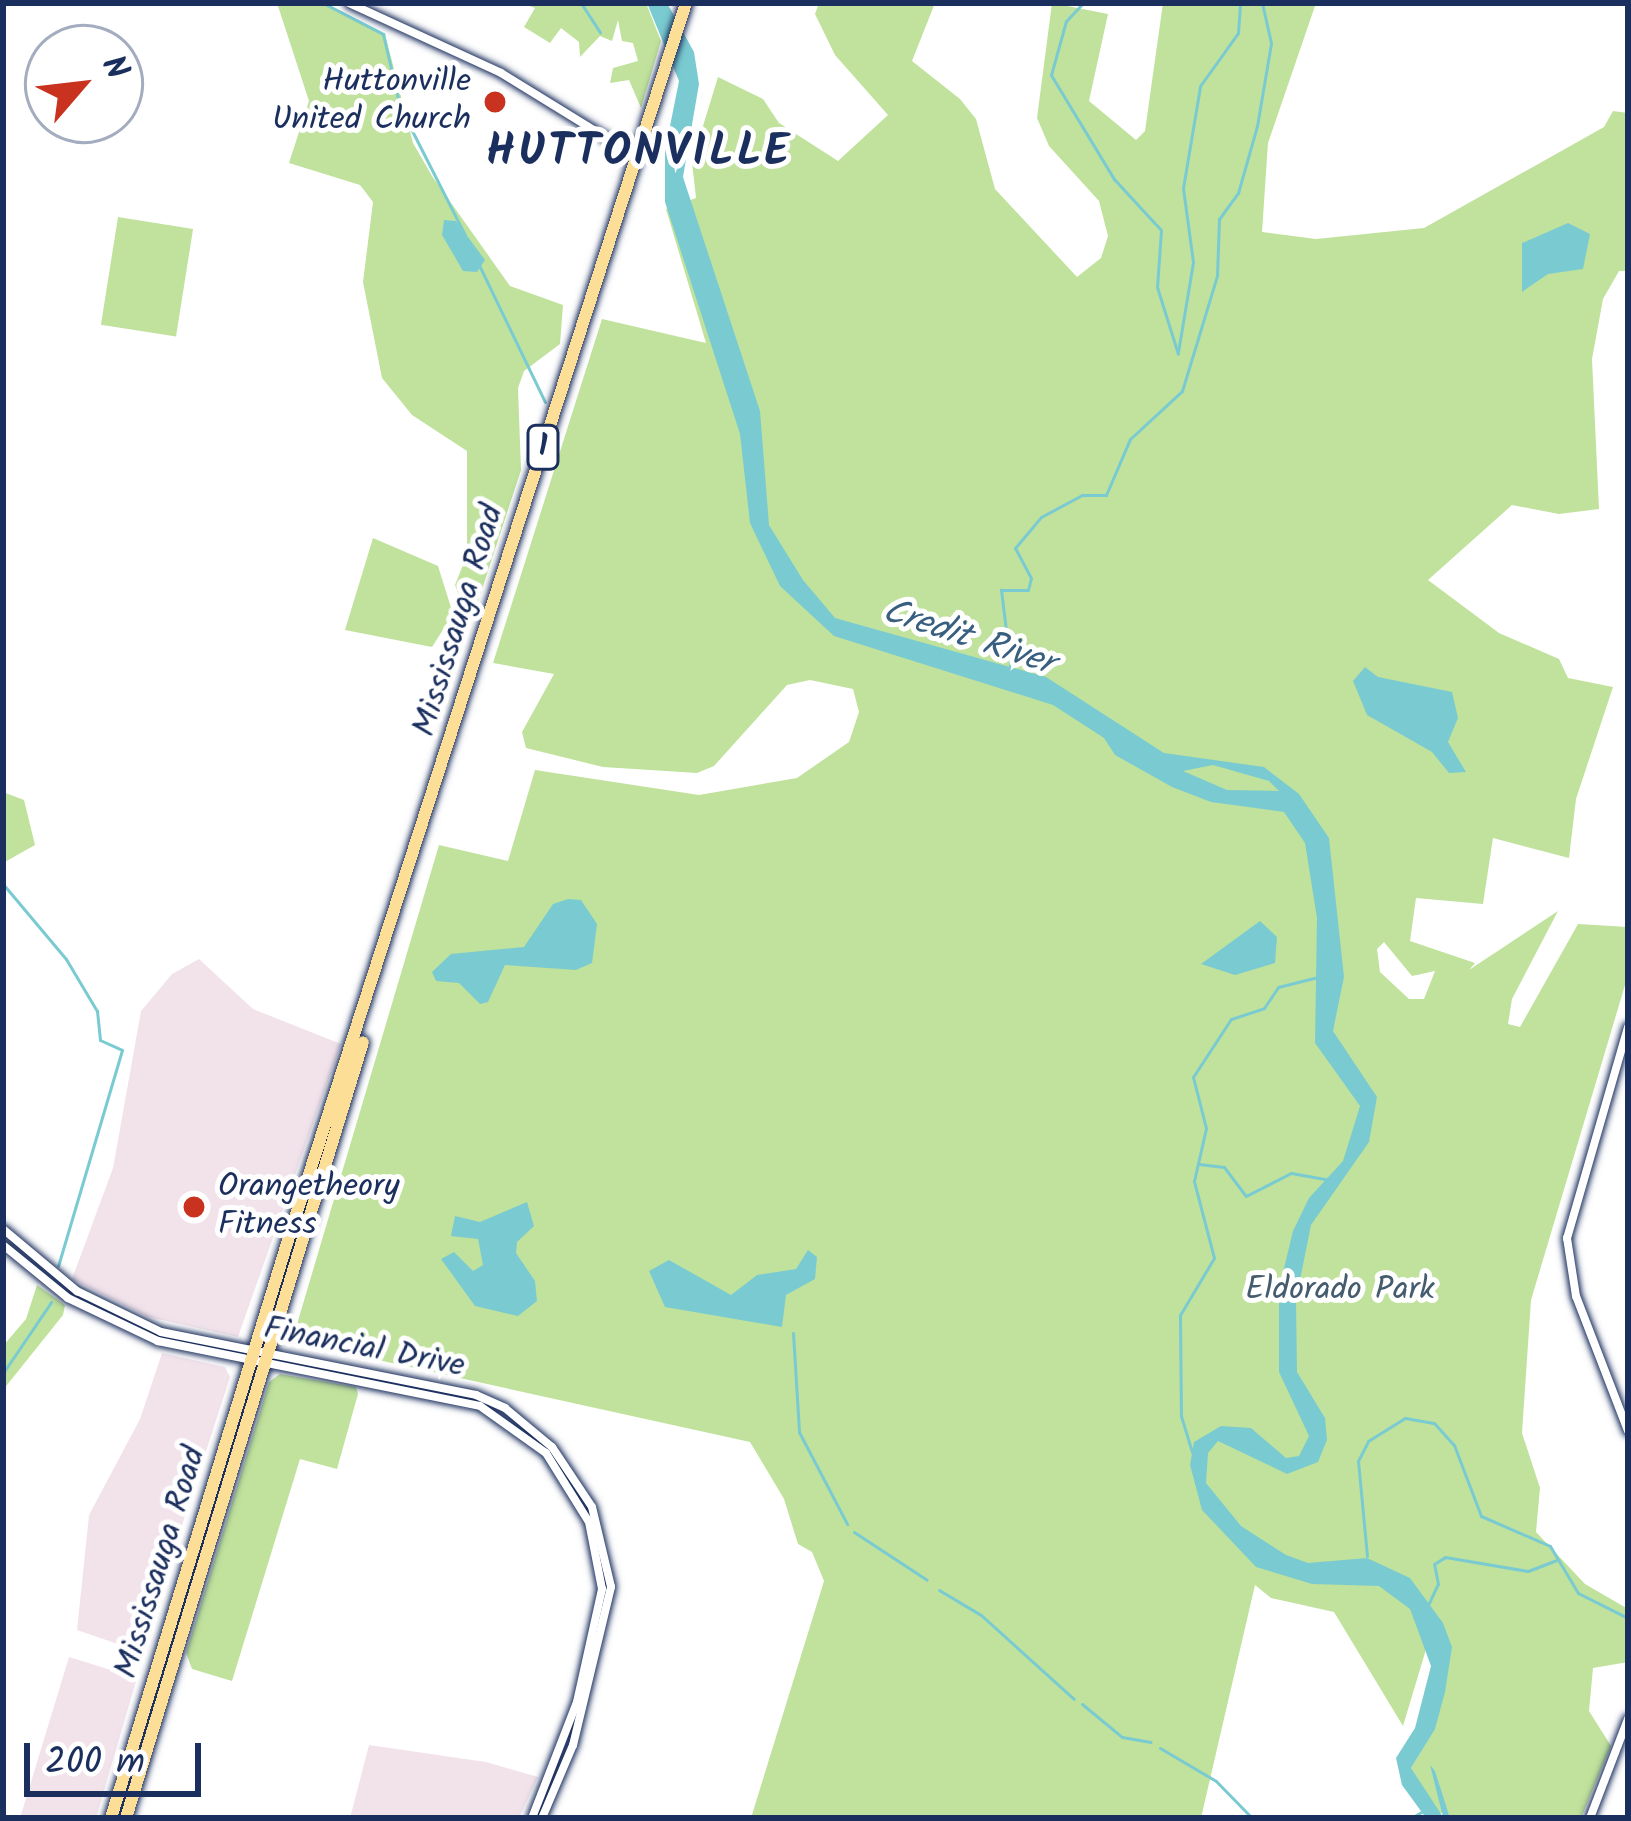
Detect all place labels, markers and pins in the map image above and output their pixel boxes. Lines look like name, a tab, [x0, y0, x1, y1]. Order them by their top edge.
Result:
place label: Huttonville United Church	[272, 63, 471, 141]
marker: Huttonville United Church	[482, 89, 508, 115]
place label: Orangetheory Fitness	[218, 1168, 399, 1246]
marker: Orangetheory Fitness	[181, 1194, 207, 1220]

